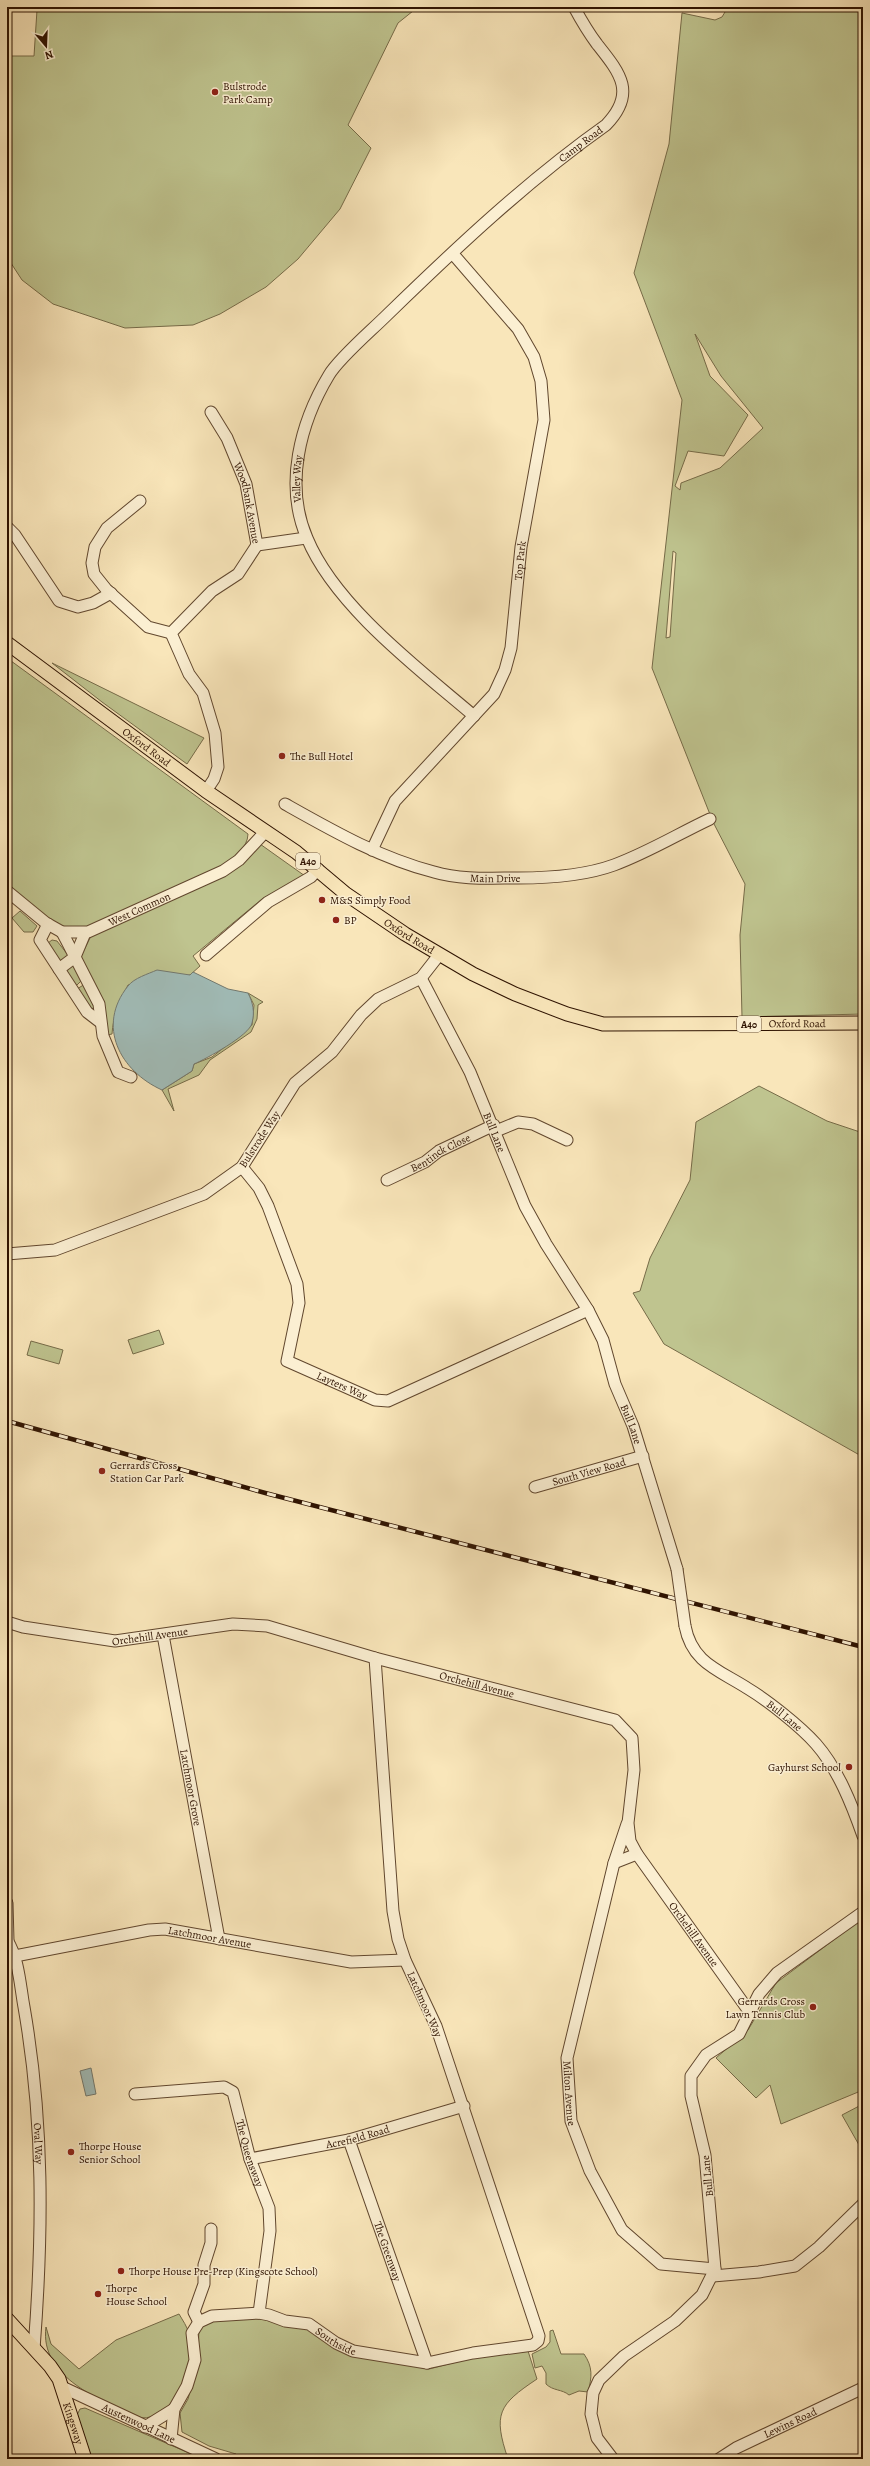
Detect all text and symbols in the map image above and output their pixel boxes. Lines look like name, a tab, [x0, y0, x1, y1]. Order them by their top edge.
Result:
north arrow	[26, 26, 66, 66]
text: N	[43, 47, 55, 63]
place label: Bulstrode Park Camp	[223, 79, 273, 107]
marker: Bulstrode Park Camp	[210, 87, 220, 97]
street label: Camp Road	[555, 123, 606, 166]
street label: Valley Way	[289, 454, 306, 504]
street label: Woodbank Avenue	[229, 459, 264, 545]
street label: Top Park	[511, 539, 530, 581]
street label: Oxford Road	[119, 724, 174, 770]
place label: The Bull Hotel	[290, 749, 353, 764]
marker: The Bull Hotel	[277, 751, 287, 761]
road number: A40	[296, 853, 320, 869]
street label: Main Drive	[470, 871, 520, 886]
street label: West Common	[105, 889, 173, 930]
place label: M&S Simply Food	[330, 893, 411, 908]
marker: M&S Simply Food	[317, 895, 327, 905]
place label: BP	[344, 913, 357, 928]
marker: BP	[331, 915, 341, 925]
street label: Oxford Road	[381, 915, 437, 958]
road number: A40	[737, 1016, 761, 1032]
street label: Oxford Road	[769, 1016, 826, 1031]
street label: Bulstrode Way	[235, 1108, 283, 1171]
street label: Bull Lane	[479, 1110, 509, 1155]
street label: Bentinck Close	[408, 1130, 473, 1176]
street label: Layters Way	[314, 1368, 370, 1404]
street label: Bull Lane	[616, 1402, 645, 1446]
street label: South View Road	[550, 1454, 628, 1490]
place label: Gerrards Cross Station Car Park	[110, 1458, 185, 1486]
marker: Gerrards Cross Station Car Park	[97, 1466, 107, 1476]
street label: Orchehill Avenue	[111, 1624, 189, 1649]
street label: Orchehill Avenue	[438, 1668, 516, 1702]
street label: Bull Lane	[763, 1697, 806, 1735]
street label: Latchmoor Grove	[176, 1748, 205, 1827]
place label: Gayhurst School	[768, 1760, 841, 1775]
marker: Gayhurst School	[844, 1762, 854, 1772]
street label: Orchehill Avenue	[665, 1899, 722, 1970]
street label: Latchmoor Avenue	[167, 1923, 253, 1952]
street label: Latchmoor Way	[403, 1969, 446, 2040]
place label: Gerrards Cross Lawn Tennis Club	[725, 1994, 805, 2022]
marker: Gerrards Cross Lawn Tennis Club	[808, 2002, 818, 2012]
street label: Milton Avenue	[559, 2060, 579, 2128]
street label: The Queensway	[232, 2118, 267, 2189]
street label: Acrefield Road	[324, 2121, 391, 2152]
street label: Oval Way	[30, 2122, 47, 2165]
place label: Thorpe House Senior School	[79, 2139, 141, 2167]
marker: Thorpe House Senior School	[66, 2147, 76, 2157]
street label: Bull Lane	[698, 2154, 717, 2197]
street label: The Greenway	[370, 2220, 405, 2284]
place label: Thorpe House Pre-Prep (Kingscote School)	[129, 2264, 318, 2279]
marker: Thorpe House Pre-Prep (Kingscote School)	[116, 2266, 126, 2276]
place label: Thorpe House School	[106, 2281, 167, 2309]
marker: Thorpe House School	[93, 2289, 103, 2299]
street label: Southside	[312, 2324, 357, 2359]
street label: Austenwood Lane	[99, 2399, 178, 2447]
street label: Kingsway	[59, 2400, 87, 2446]
street label: Lewins Road	[761, 2404, 819, 2442]

